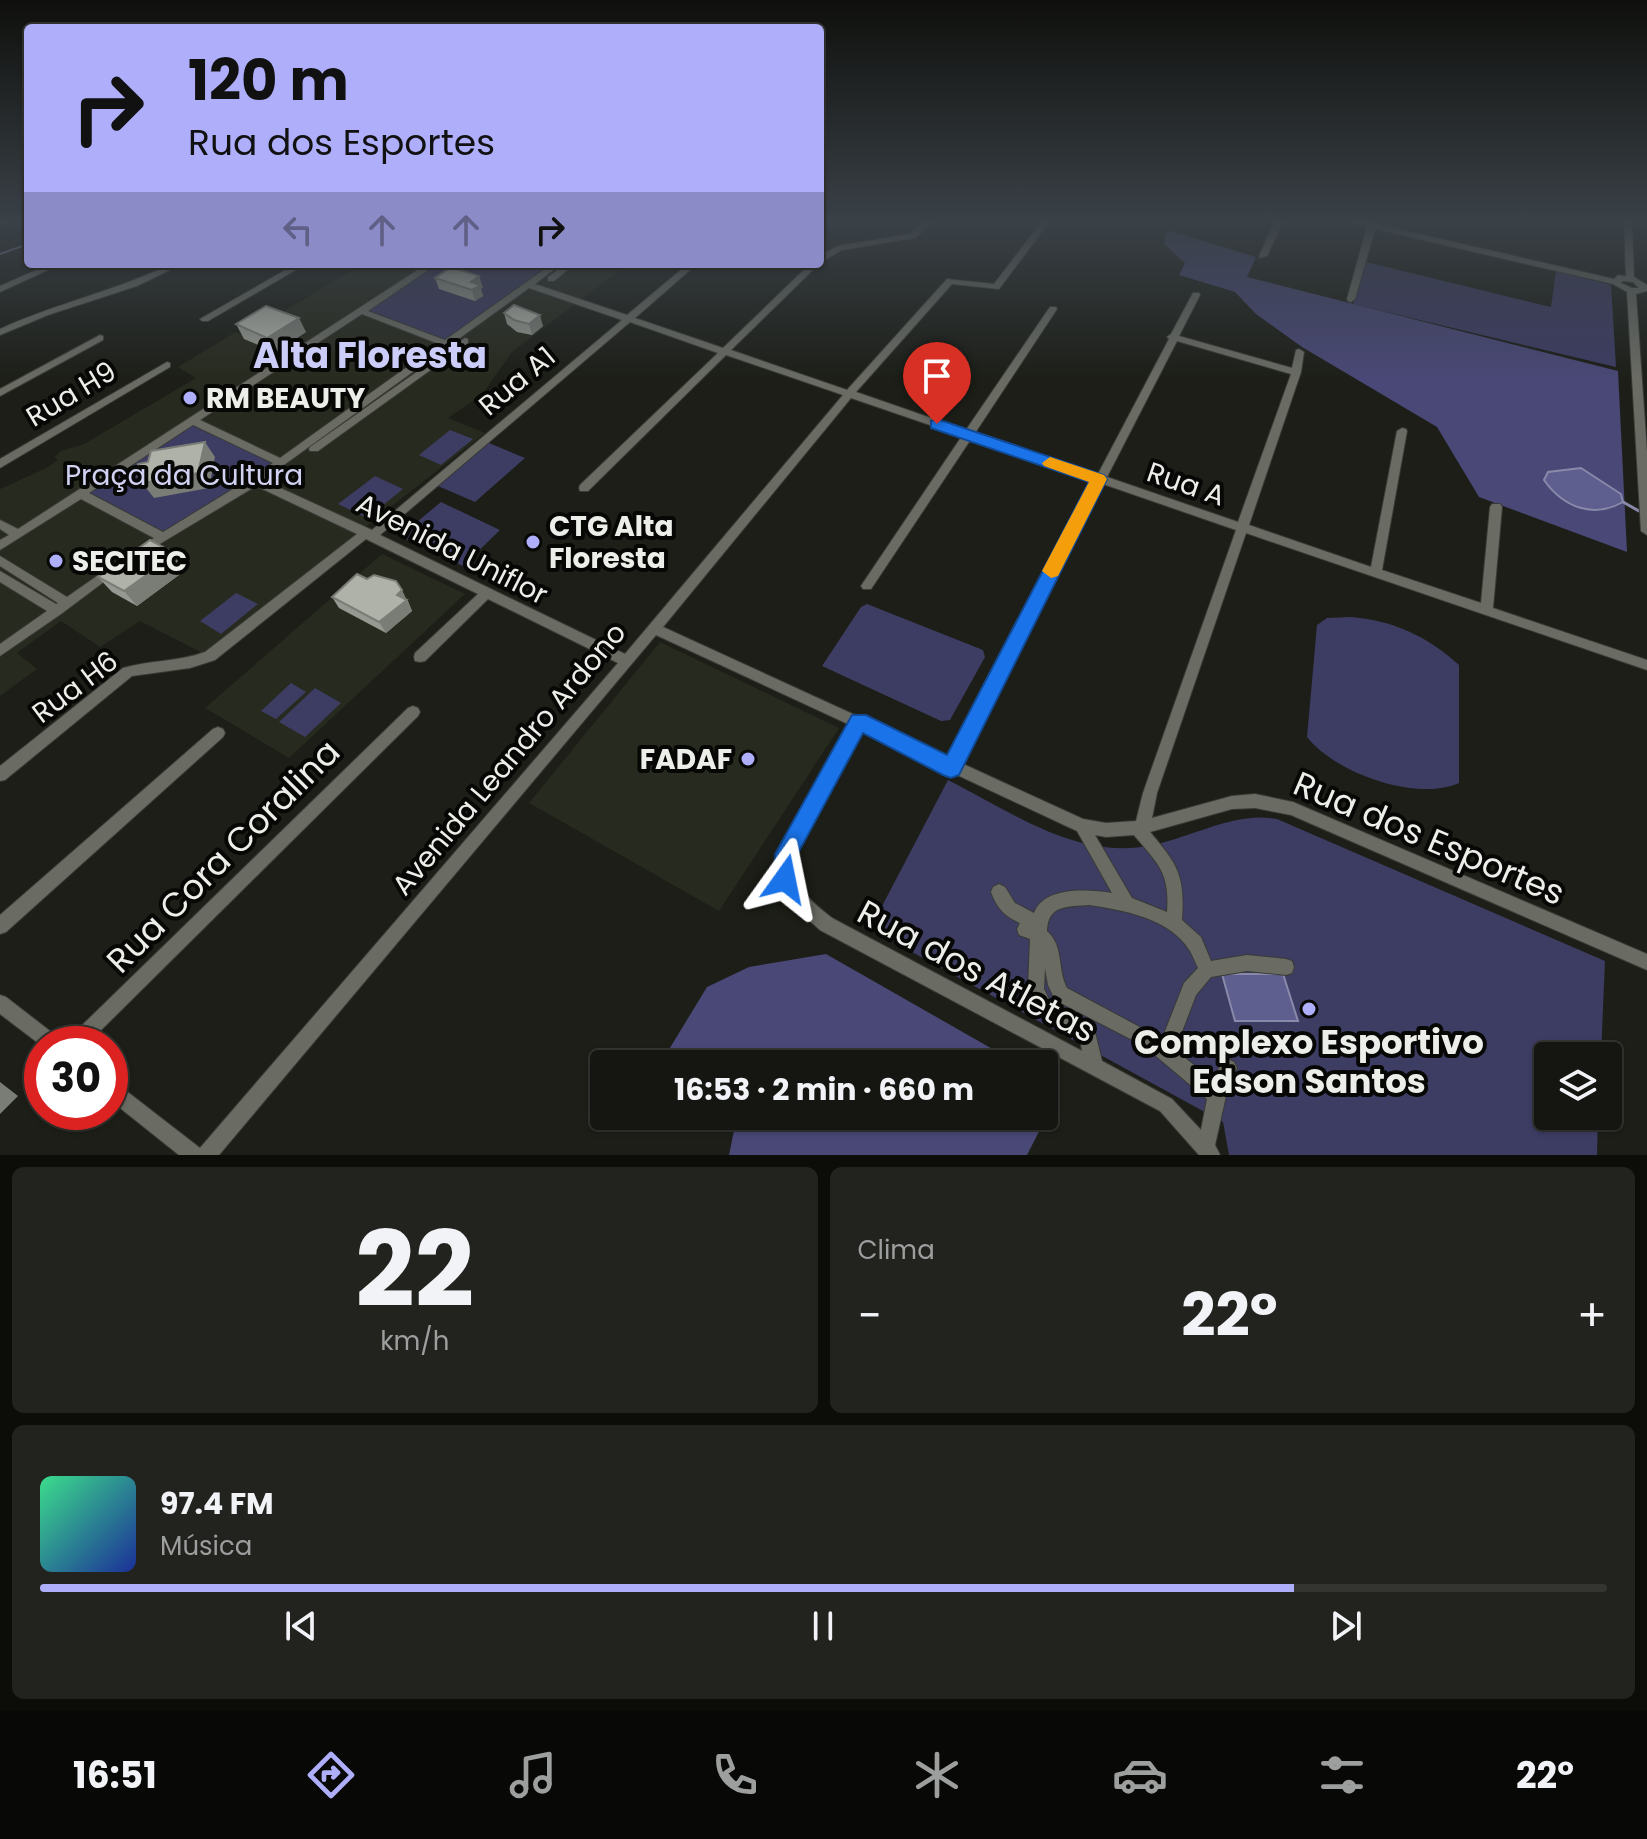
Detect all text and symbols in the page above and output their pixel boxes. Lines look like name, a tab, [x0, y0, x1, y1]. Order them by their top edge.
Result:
text: 120 m	[188, 41, 349, 120]
icon: right	[56, 56, 160, 160]
text: Rua dos Esportes	[188, 117, 495, 168]
icon: left	[276, 208, 320, 252]
icon: ahead	[360, 208, 404, 252]
icon: ahead	[444, 208, 488, 252]
icon: right	[528, 208, 572, 252]
district label: Alta Floresta	[253, 330, 487, 381]
street label: Rua A1	[470, 337, 564, 425]
pin	[903, 342, 971, 424]
street label: Rua H9	[19, 352, 123, 436]
icon: arrive	[915, 354, 959, 398]
place label: RM BEAUTY	[206, 379, 365, 418]
marker: RM BEAUTY	[181, 389, 199, 407]
street label: Rua A	[1142, 453, 1230, 515]
park label: Praça da Cultura	[65, 456, 303, 495]
street label: Avenida Uniflor	[349, 484, 555, 614]
place label: CTG Alta Floresta	[549, 507, 673, 578]
marker: CTG Alta Floresta	[524, 533, 542, 551]
place label: SECITEC	[72, 542, 187, 581]
marker: SECITEC	[47, 552, 65, 570]
street label: Avenida Leandro Ardono	[383, 614, 635, 904]
street label: Rua H6	[24, 642, 126, 732]
street label: Rua Cora Coralina	[96, 729, 350, 983]
place label: FADAF	[640, 740, 732, 779]
marker: FADAF	[739, 750, 757, 768]
street label: Rua dos Esportes	[1286, 759, 1572, 917]
position arrow	[743, 837, 827, 921]
street label: Rua dos Atletas	[849, 888, 1105, 1054]
marker: Complexo Esportivo Edson Santos	[1300, 1000, 1318, 1018]
place label: Complexo Esportivo Edson Santos	[1134, 1018, 1484, 1105]
speed limit sign: 30	[24, 1026, 128, 1130]
map controls	[1534, 1042, 1622, 1130]
button: layers	[1534, 1042, 1622, 1130]
text: 16:53 · 2 min · 660 m	[674, 1068, 974, 1111]
text: 22	[355, 1197, 474, 1342]
text: Clima	[858, 1232, 935, 1268]
text: 22°	[1181, 1273, 1278, 1357]
text: −	[858, 1285, 882, 1346]
text: +	[1577, 1285, 1607, 1346]
text: km/h	[380, 1323, 449, 1359]
text: 97.4 FM	[160, 1482, 274, 1525]
text: Música	[160, 1528, 252, 1564]
icon: previous	[279, 1604, 323, 1648]
icon: pause	[801, 1604, 845, 1648]
icon: next	[1324, 1604, 1368, 1648]
icon: directions	[303, 1747, 359, 1803]
icon: music	[505, 1747, 561, 1803]
icon: phone	[707, 1747, 763, 1803]
icon: climate	[909, 1747, 965, 1803]
icon: car	[1112, 1747, 1168, 1803]
icon: filters	[1314, 1747, 1370, 1803]
text: 16:51	[73, 1750, 157, 1801]
text: 22°	[1516, 1750, 1574, 1801]

